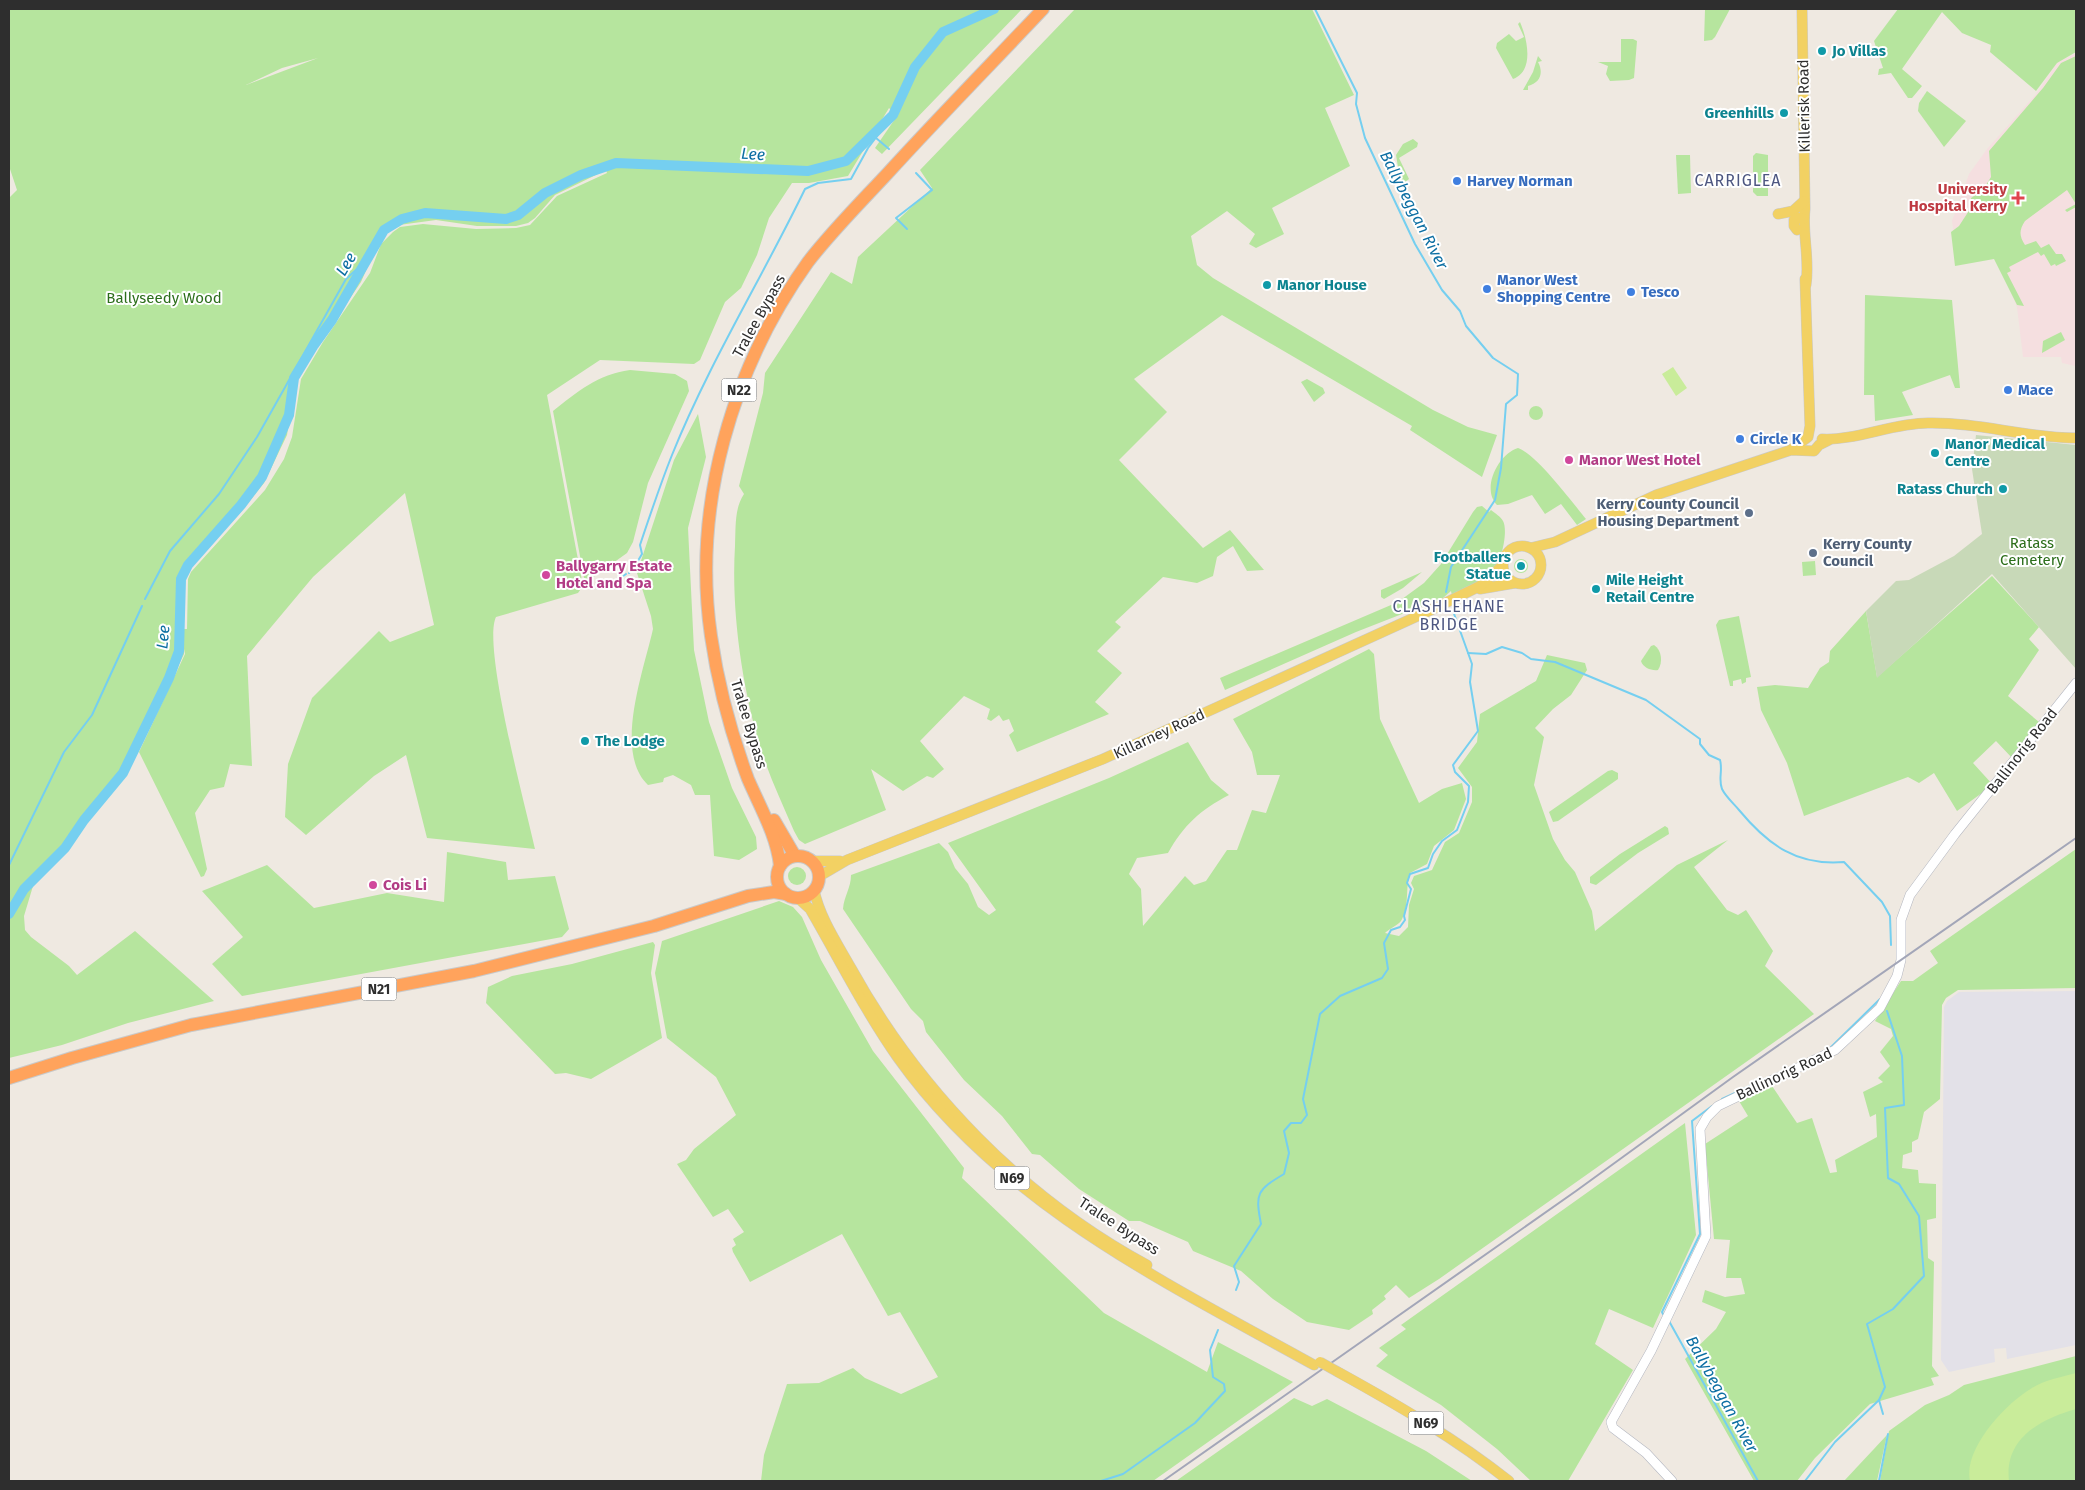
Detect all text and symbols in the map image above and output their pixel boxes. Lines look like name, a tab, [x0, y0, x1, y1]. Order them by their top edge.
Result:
place label: Jo Villas	[1831, 42, 1886, 60]
marker: Jo Villas	[1816, 45, 1828, 57]
street label: Killerisk Road	[1794, 59, 1814, 153]
place label: Greenhills	[1705, 104, 1774, 122]
marker: Greenhills	[1778, 107, 1790, 119]
water label: Lee	[741, 144, 765, 164]
water label: Ballybeggan River	[1376, 148, 1452, 273]
district label: CARRIGLEA	[1694, 171, 1782, 190]
place label: Harvey Norman	[1467, 172, 1573, 190]
marker: Harvey Norman	[1451, 175, 1463, 187]
place label: University Hospital Kerry	[1909, 180, 2007, 215]
marker: University Hospital Kerry	[2011, 191, 2025, 205]
water label: Lee	[332, 249, 360, 279]
street label: Tralee Bypass	[729, 271, 789, 361]
place label: Manor West Shopping Centre	[1497, 271, 1611, 306]
place label: Manor House	[1277, 276, 1367, 294]
marker: Manor House	[1261, 279, 1273, 291]
marker: Manor West Shopping Centre	[1481, 283, 1493, 295]
place label: Tesco	[1641, 283, 1680, 301]
marker: Tesco	[1625, 286, 1637, 298]
park label: Ballyseedy Wood	[106, 289, 222, 307]
road number: N22	[722, 378, 756, 402]
place label: Mace	[2018, 381, 2053, 399]
marker: Mace	[2002, 384, 2014, 396]
place label: Circle K	[1750, 430, 1802, 448]
marker: Circle K	[1734, 433, 1746, 445]
place label: Manor Medical Centre	[1945, 435, 2045, 470]
marker: Manor Medical Centre	[1929, 447, 1941, 459]
place label: Manor West Hotel	[1579, 451, 1701, 469]
marker: Manor West Hotel	[1563, 454, 1575, 466]
place label: Ratass Church	[1897, 480, 1993, 498]
marker: Ratass Church	[1997, 483, 2009, 495]
place label: Kerry County Council Housing Department	[1597, 495, 1740, 530]
marker: Kerry County Council Housing Department	[1743, 507, 1755, 519]
park label: Ratass Cemetery	[2000, 534, 2065, 569]
place label: Kerry County Council	[1823, 535, 1912, 570]
marker: Kerry County Council	[1807, 547, 1819, 559]
place label: Footballers Statue	[1434, 548, 1511, 583]
place label: Ballygarry Estate Hotel and Spa	[556, 557, 672, 592]
marker: Footballers Statue	[1515, 560, 1527, 572]
marker: Ballygarry Estate Hotel and Spa	[540, 569, 552, 581]
place label: Mile Height Retail Centre	[1606, 571, 1694, 606]
marker: Mile Height Retail Centre	[1590, 583, 1602, 595]
district label: CLASHLEHANE BRIDGE	[1393, 597, 1505, 634]
water label: Lee	[152, 624, 174, 650]
street label: Tralee Bypass	[727, 677, 771, 771]
street label: Ballinorig Road	[1983, 704, 2061, 798]
street label: Killarney Road	[1111, 705, 1207, 763]
place label: The Lodge	[595, 732, 665, 750]
marker: The Lodge	[579, 735, 591, 747]
place label: Cois Li	[383, 876, 427, 894]
marker: Cois Li	[367, 879, 379, 891]
road number: N21	[362, 978, 396, 1001]
street label: Ballinorig Road	[1733, 1044, 1835, 1104]
road number: N69	[994, 1166, 1030, 1190]
street label: Tralee Bypass	[1075, 1193, 1163, 1259]
water label: Ballybeggan River	[1682, 1332, 1762, 1456]
road number: N69	[1408, 1412, 1444, 1435]

